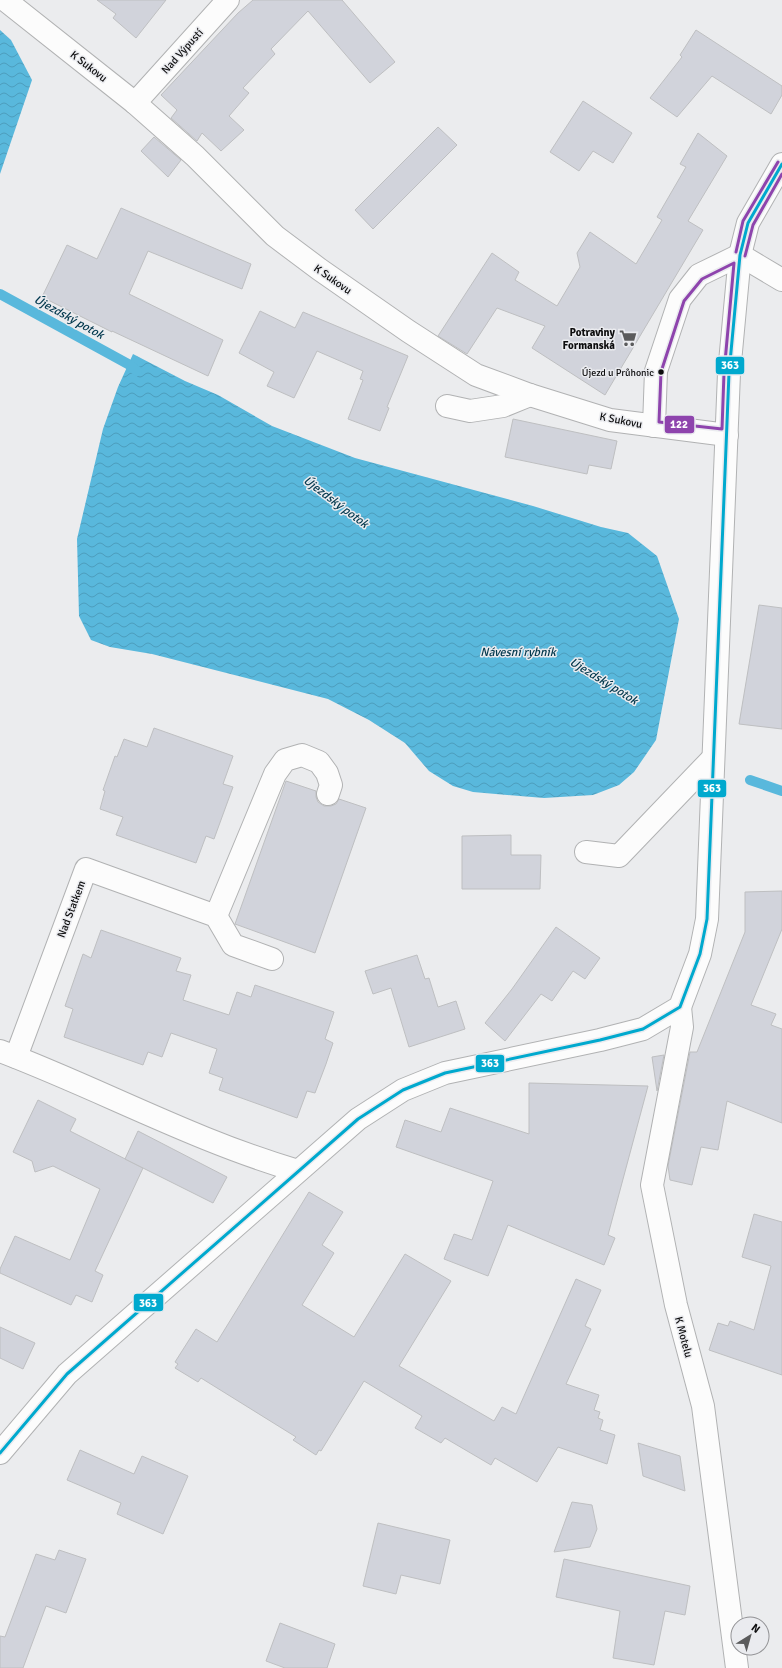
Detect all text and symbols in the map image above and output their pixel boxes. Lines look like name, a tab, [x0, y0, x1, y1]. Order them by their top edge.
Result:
street label: Nad Výpustí	[159, 26, 206, 77]
street label: K Sukovu	[68, 48, 110, 85]
street label: K Sukovu	[311, 262, 354, 297]
water label: Újezdský potok	[31, 292, 107, 343]
place label: Potraviny Formanská	[563, 326, 616, 352]
supermarket icon: Potraviny Formanská	[618, 328, 638, 348]
line badge: 363	[715, 356, 745, 375]
text: 363	[721, 359, 739, 372]
place label: Újezd u Průhonic	[582, 366, 654, 379]
marker: Újezd u Průhonic	[656, 367, 666, 377]
street label: K Sukovu	[599, 410, 643, 431]
line badge: 122	[664, 415, 695, 434]
text: 122	[670, 418, 688, 431]
water label: Újezdský potok	[300, 473, 372, 532]
water label: Návesní rybník	[480, 645, 557, 660]
water label: Újezdský potok	[567, 655, 641, 709]
line badge: 363	[697, 779, 727, 798]
text: 363	[703, 782, 721, 795]
street label: Nad Statkem	[55, 879, 88, 940]
line badge: 363	[475, 1054, 505, 1073]
text: 363	[481, 1057, 499, 1070]
line badge: 363	[133, 1293, 164, 1312]
text: 363	[139, 1297, 157, 1310]
street label: K Motelu	[672, 1315, 695, 1359]
north arrow	[730, 1616, 770, 1656]
text: N	[749, 1621, 763, 1636]

